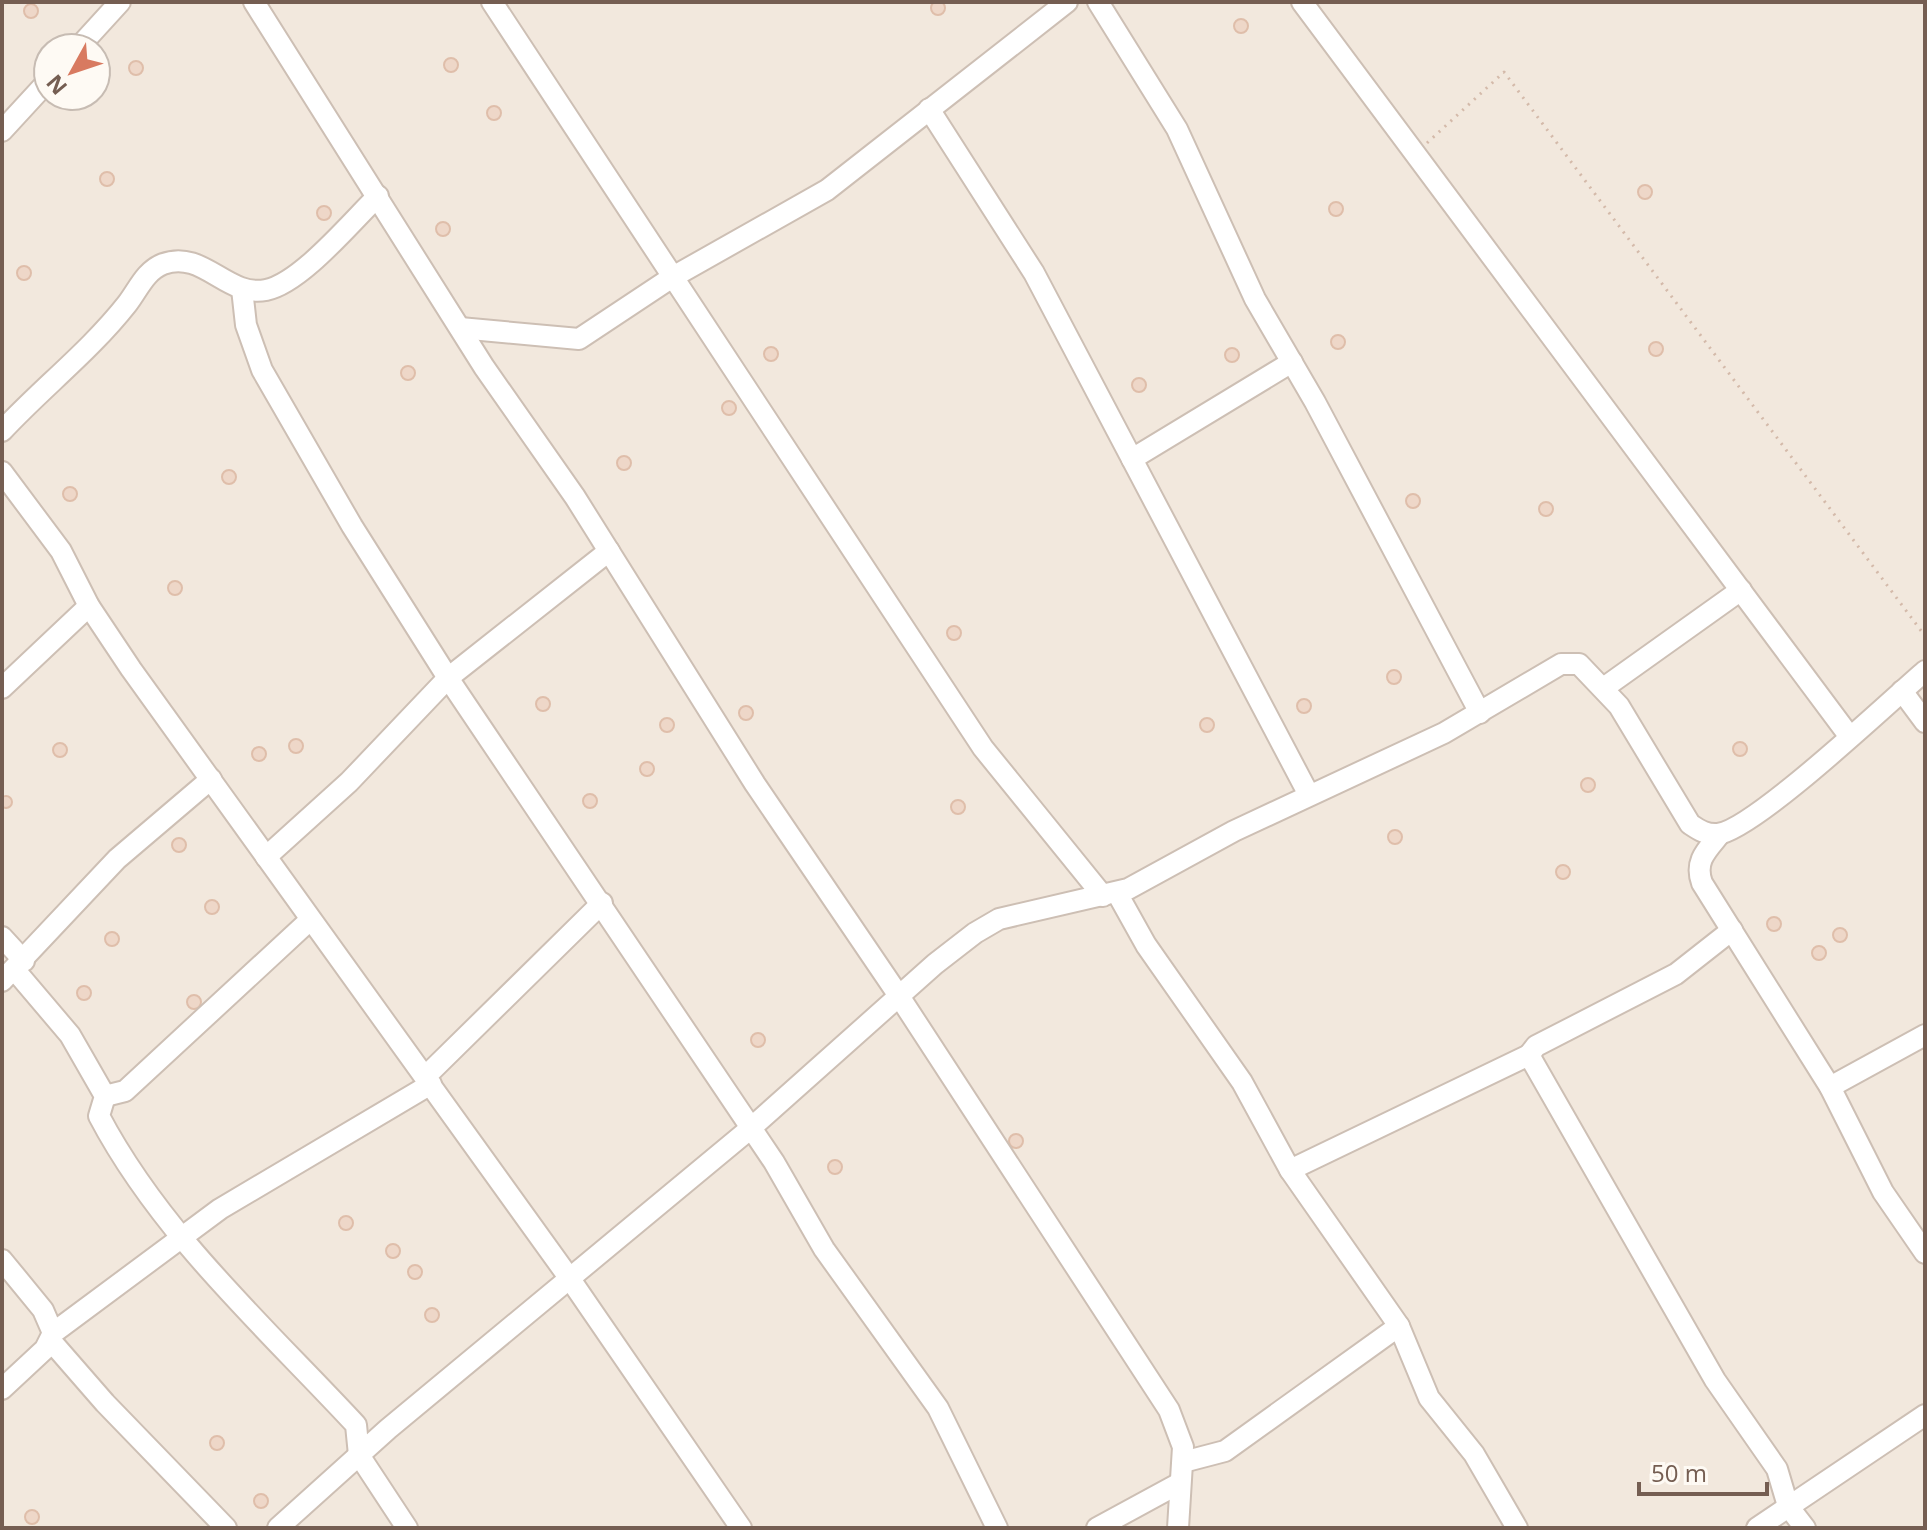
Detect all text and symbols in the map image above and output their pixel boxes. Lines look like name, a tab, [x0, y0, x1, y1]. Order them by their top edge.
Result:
north arrow	[32, 32, 112, 112]
text: N	[39, 69, 73, 102]
scale bar	[1639, 1446, 1767, 1496]
text: 50 m	[1651, 1456, 1707, 1489]

